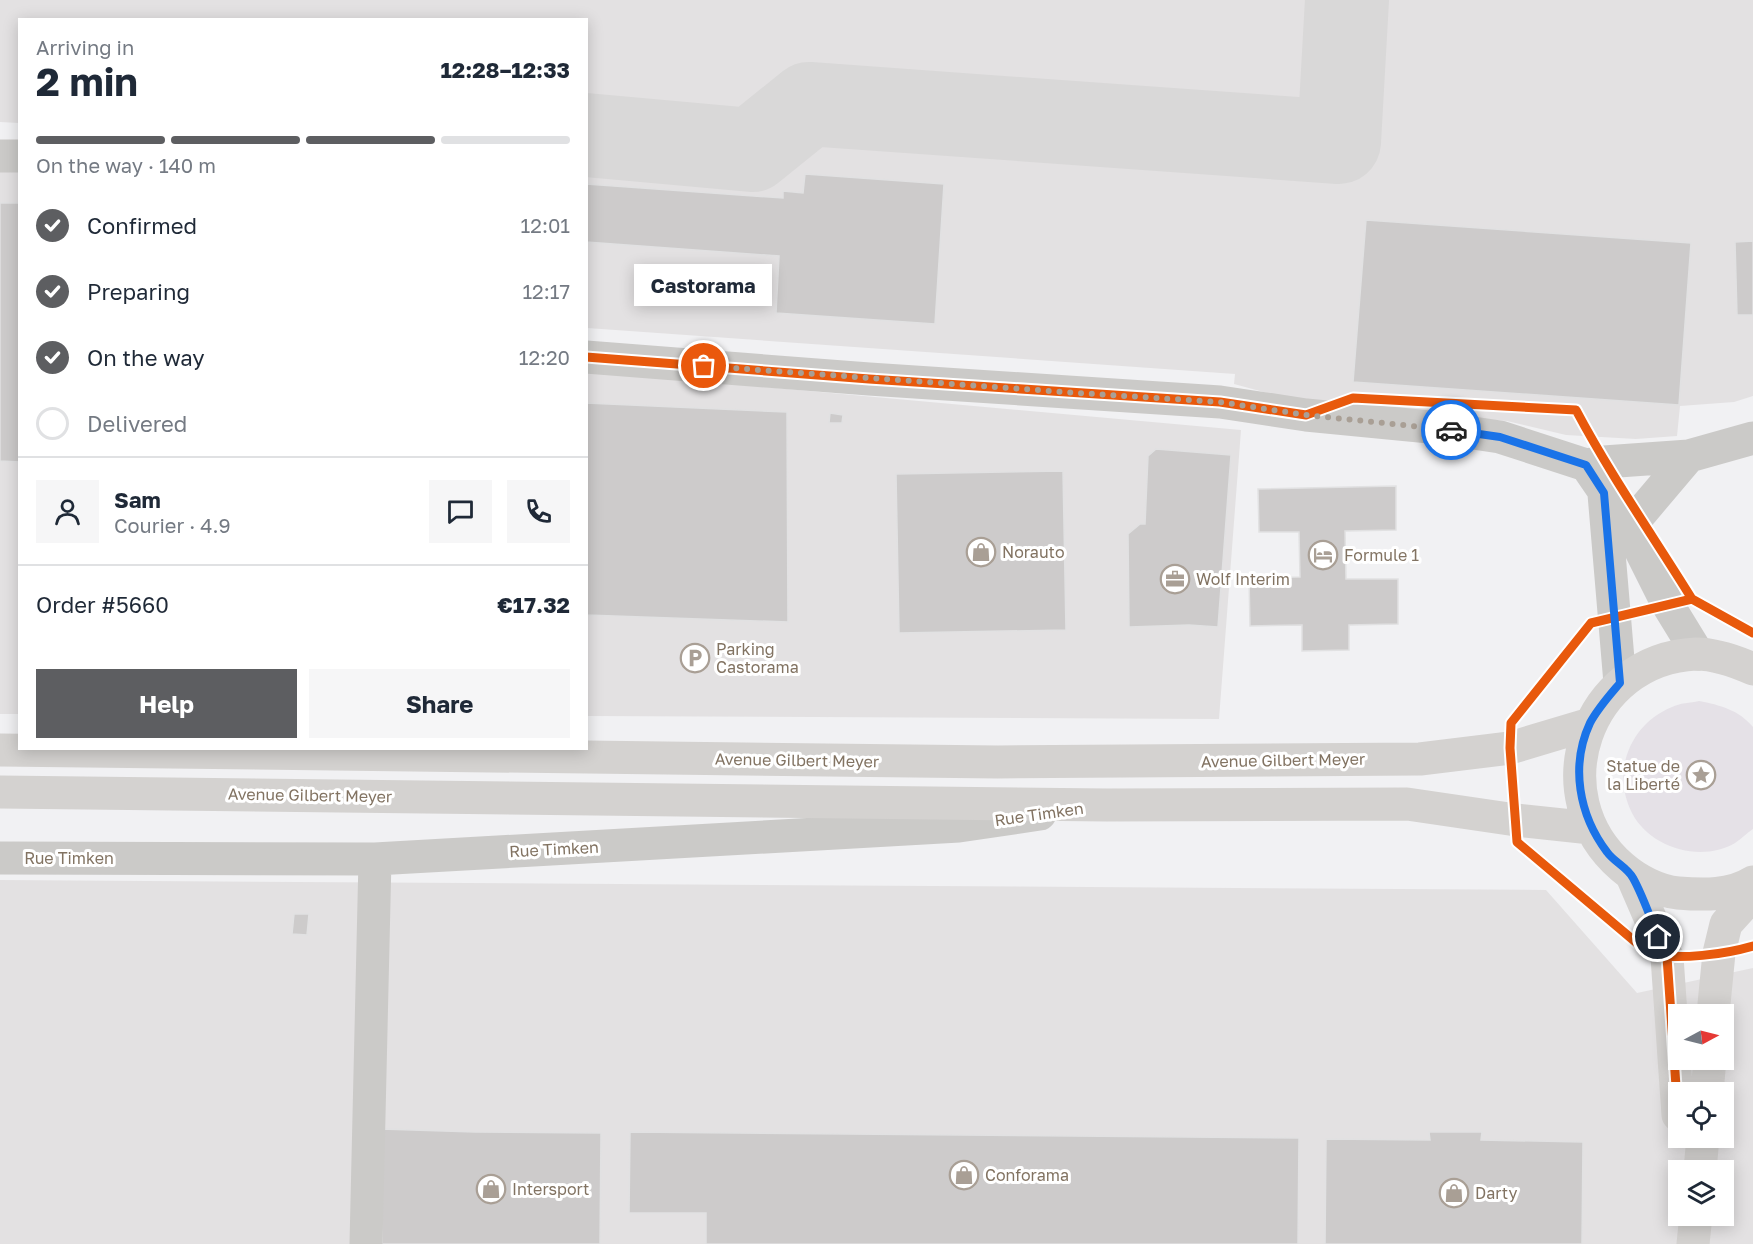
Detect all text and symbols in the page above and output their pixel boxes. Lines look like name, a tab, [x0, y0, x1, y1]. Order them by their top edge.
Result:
text: Arriving in	[36, 35, 134, 59]
text: 12:28–12:33	[440, 56, 570, 83]
text: 2 min	[36, 58, 138, 105]
text: On the way · 140 m	[36, 153, 216, 177]
icon: check	[36, 209, 69, 242]
text: Confirmed	[87, 212, 197, 239]
text: 12:01	[521, 213, 570, 237]
callout: Castorama	[635, 264, 773, 306]
text: Castorama	[650, 273, 756, 297]
icon: check	[36, 275, 69, 308]
text: Preparing	[87, 278, 190, 305]
text: 12:17	[522, 279, 570, 303]
pin	[678, 340, 729, 391]
icon: check	[36, 341, 69, 374]
text: On the way	[87, 344, 205, 371]
text: 12:20	[519, 345, 570, 369]
icon: bag	[687, 349, 720, 382]
courier	[1421, 400, 1481, 460]
text: Delivered	[87, 410, 187, 437]
icon: car	[1435, 414, 1468, 447]
button: person	[36, 480, 99, 543]
button: chat	[429, 480, 492, 543]
button: phone	[507, 480, 570, 543]
text: Sam	[114, 486, 161, 513]
text: Courier · 4.9	[114, 513, 231, 537]
shop icon: Norauto	[965, 536, 997, 568]
hotel icon: Formule 1	[1307, 539, 1339, 571]
place label: Norauto	[1002, 542, 1065, 562]
place label: Formule 1	[1344, 545, 1419, 565]
office icon: Wolf Interim	[1159, 563, 1191, 595]
place label: Wolf Interim	[1196, 569, 1290, 589]
text: Order #5660	[36, 591, 169, 618]
text: €17.32	[497, 591, 570, 618]
place label: Parking Castorama	[716, 639, 799, 677]
parking icon: Parking Castorama	[679, 642, 711, 674]
button: Help	[36, 669, 297, 738]
button: Share	[309, 669, 570, 738]
street label: Avenue Gilbert Meyer	[715, 749, 879, 771]
street label: Avenue Gilbert Meyer	[1201, 749, 1365, 771]
place label: Statue de la Liberté	[1606, 756, 1680, 794]
place icon: Statue de la Liberté	[1685, 759, 1717, 791]
street label: Avenue Gilbert Meyer	[228, 784, 392, 806]
street label: Rue Timken	[993, 798, 1085, 830]
street label: Rue Timken	[509, 837, 599, 861]
street label: Rue Timken	[24, 848, 114, 868]
pin	[1632, 911, 1683, 962]
icon: home	[1641, 920, 1674, 953]
north arrow	[1668, 1004, 1734, 1070]
map controls	[1668, 1004, 1734, 1226]
button: locate	[1668, 1082, 1734, 1148]
shop icon: Conforama	[948, 1159, 980, 1191]
button: layers	[1668, 1160, 1734, 1226]
place label: Conforama	[985, 1165, 1069, 1185]
shop icon: Intersport	[475, 1173, 507, 1205]
shop icon: Darty	[1438, 1177, 1470, 1209]
place label: Intersport	[512, 1179, 590, 1199]
place label: Darty	[1475, 1183, 1518, 1203]

